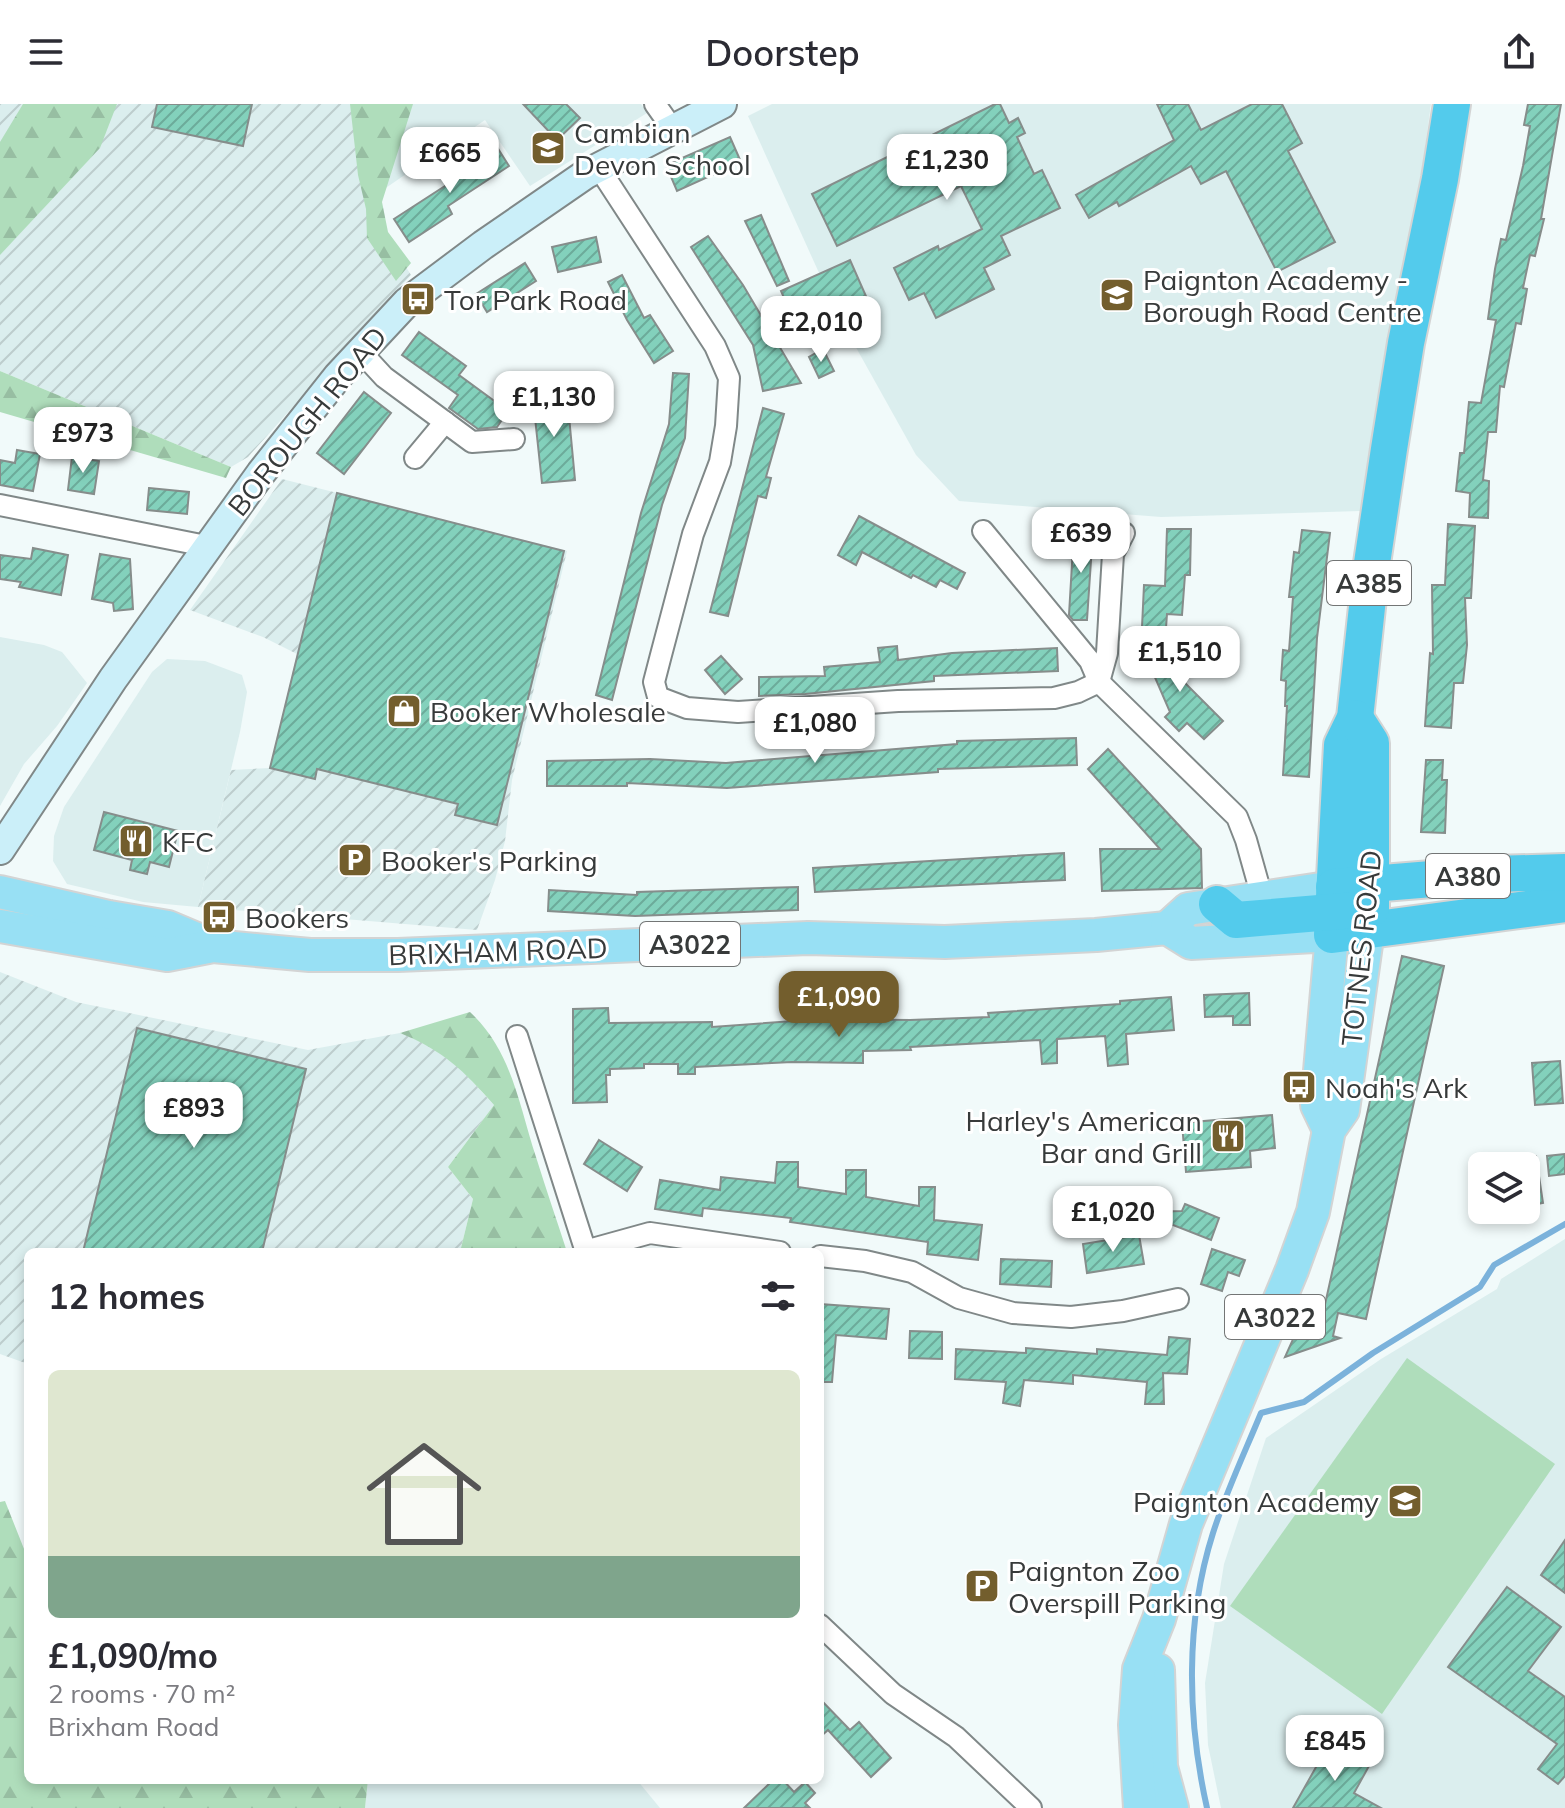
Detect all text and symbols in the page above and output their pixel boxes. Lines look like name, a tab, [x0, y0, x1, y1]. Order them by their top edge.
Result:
icon: menu	[24, 30, 68, 74]
text: Doorstep	[705, 30, 860, 75]
icon: share	[1497, 30, 1541, 74]
place label: Cambian Devon School	[574, 115, 751, 182]
pin: £665	[403, 127, 497, 195]
school or university icon: Cambian Devon School	[529, 129, 567, 167]
pin: £1,230	[882, 134, 1012, 202]
text: £665	[419, 136, 481, 169]
text: £1,230	[905, 143, 989, 176]
place label: Paignton Academy - Borough Road Centre	[1143, 262, 1422, 329]
school or university icon: Paignton Academy - Borough Road Centre	[1098, 276, 1136, 314]
bus stop icon: Tor Park Road	[399, 280, 437, 318]
place label: Tor Park Road	[444, 282, 627, 317]
pin: £2,010	[756, 296, 886, 364]
text: £2,010	[779, 305, 863, 338]
street label: BOROUGH ROAD	[220, 319, 394, 523]
pin: £1,130	[489, 371, 619, 439]
text: £1,130	[512, 380, 596, 413]
pin: £973	[36, 407, 130, 475]
text: £973	[52, 416, 114, 449]
pin: £639	[1034, 507, 1128, 575]
text: £639	[1050, 516, 1112, 549]
road number: A385	[1327, 561, 1411, 605]
pin: £1,510	[1115, 626, 1245, 694]
text: £1,510	[1138, 635, 1222, 668]
shop icon: Booker Wholesale	[385, 692, 423, 730]
place label: Booker Wholesale	[430, 694, 666, 729]
pin: £1,080	[750, 697, 880, 765]
text: £1,080	[773, 706, 857, 739]
restaurant icon: KFC	[117, 822, 155, 860]
place label: KFC	[162, 824, 214, 859]
parking icon: Booker's Parking	[336, 841, 374, 879]
place label: Booker's Parking	[381, 843, 598, 878]
street label: TOTNES ROAD	[1333, 848, 1389, 1048]
road number: A380	[1426, 854, 1510, 898]
bus stop icon: Bookers	[200, 898, 238, 936]
place label: Bookers	[245, 900, 349, 935]
road number: A3022	[640, 922, 740, 966]
street label: BRIXHAM ROAD	[388, 930, 608, 972]
pin: £1,090	[774, 971, 904, 1039]
text: £1,090	[797, 980, 881, 1013]
bus stop icon: Noah's Ark	[1280, 1068, 1318, 1106]
place label: Noah's Ark	[1325, 1070, 1468, 1105]
pin: £893	[147, 1082, 241, 1150]
text: £893	[163, 1091, 225, 1124]
place label: Harley's American Bar and Grill	[965, 1103, 1202, 1170]
restaurant icon: Harley's American Bar and Grill	[1209, 1117, 1247, 1155]
map controls	[1468, 1152, 1540, 1224]
button: layers	[1468, 1152, 1540, 1224]
pin: £1,020	[1048, 1186, 1178, 1254]
text: £1,020	[1071, 1195, 1155, 1228]
icon: filters	[756, 1274, 800, 1318]
text: 12 homes	[48, 1275, 205, 1318]
road number: A3022	[1225, 1295, 1325, 1339]
icon: home	[352, 1422, 496, 1566]
school or university icon: Paignton Academy	[1386, 1482, 1424, 1520]
place label: Paignton Academy	[1133, 1484, 1379, 1519]
place label: Paignton Zoo Overspill Parking	[1008, 1553, 1226, 1620]
parking icon: Paignton Zoo Overspill Parking	[963, 1567, 1001, 1605]
text: £1,090/mo	[48, 1634, 218, 1677]
text: 2 rooms · 70 m²	[48, 1677, 235, 1710]
text: Brixham Road	[48, 1710, 219, 1743]
pin: £845	[1288, 1715, 1382, 1783]
text: £845	[1304, 1724, 1366, 1757]

